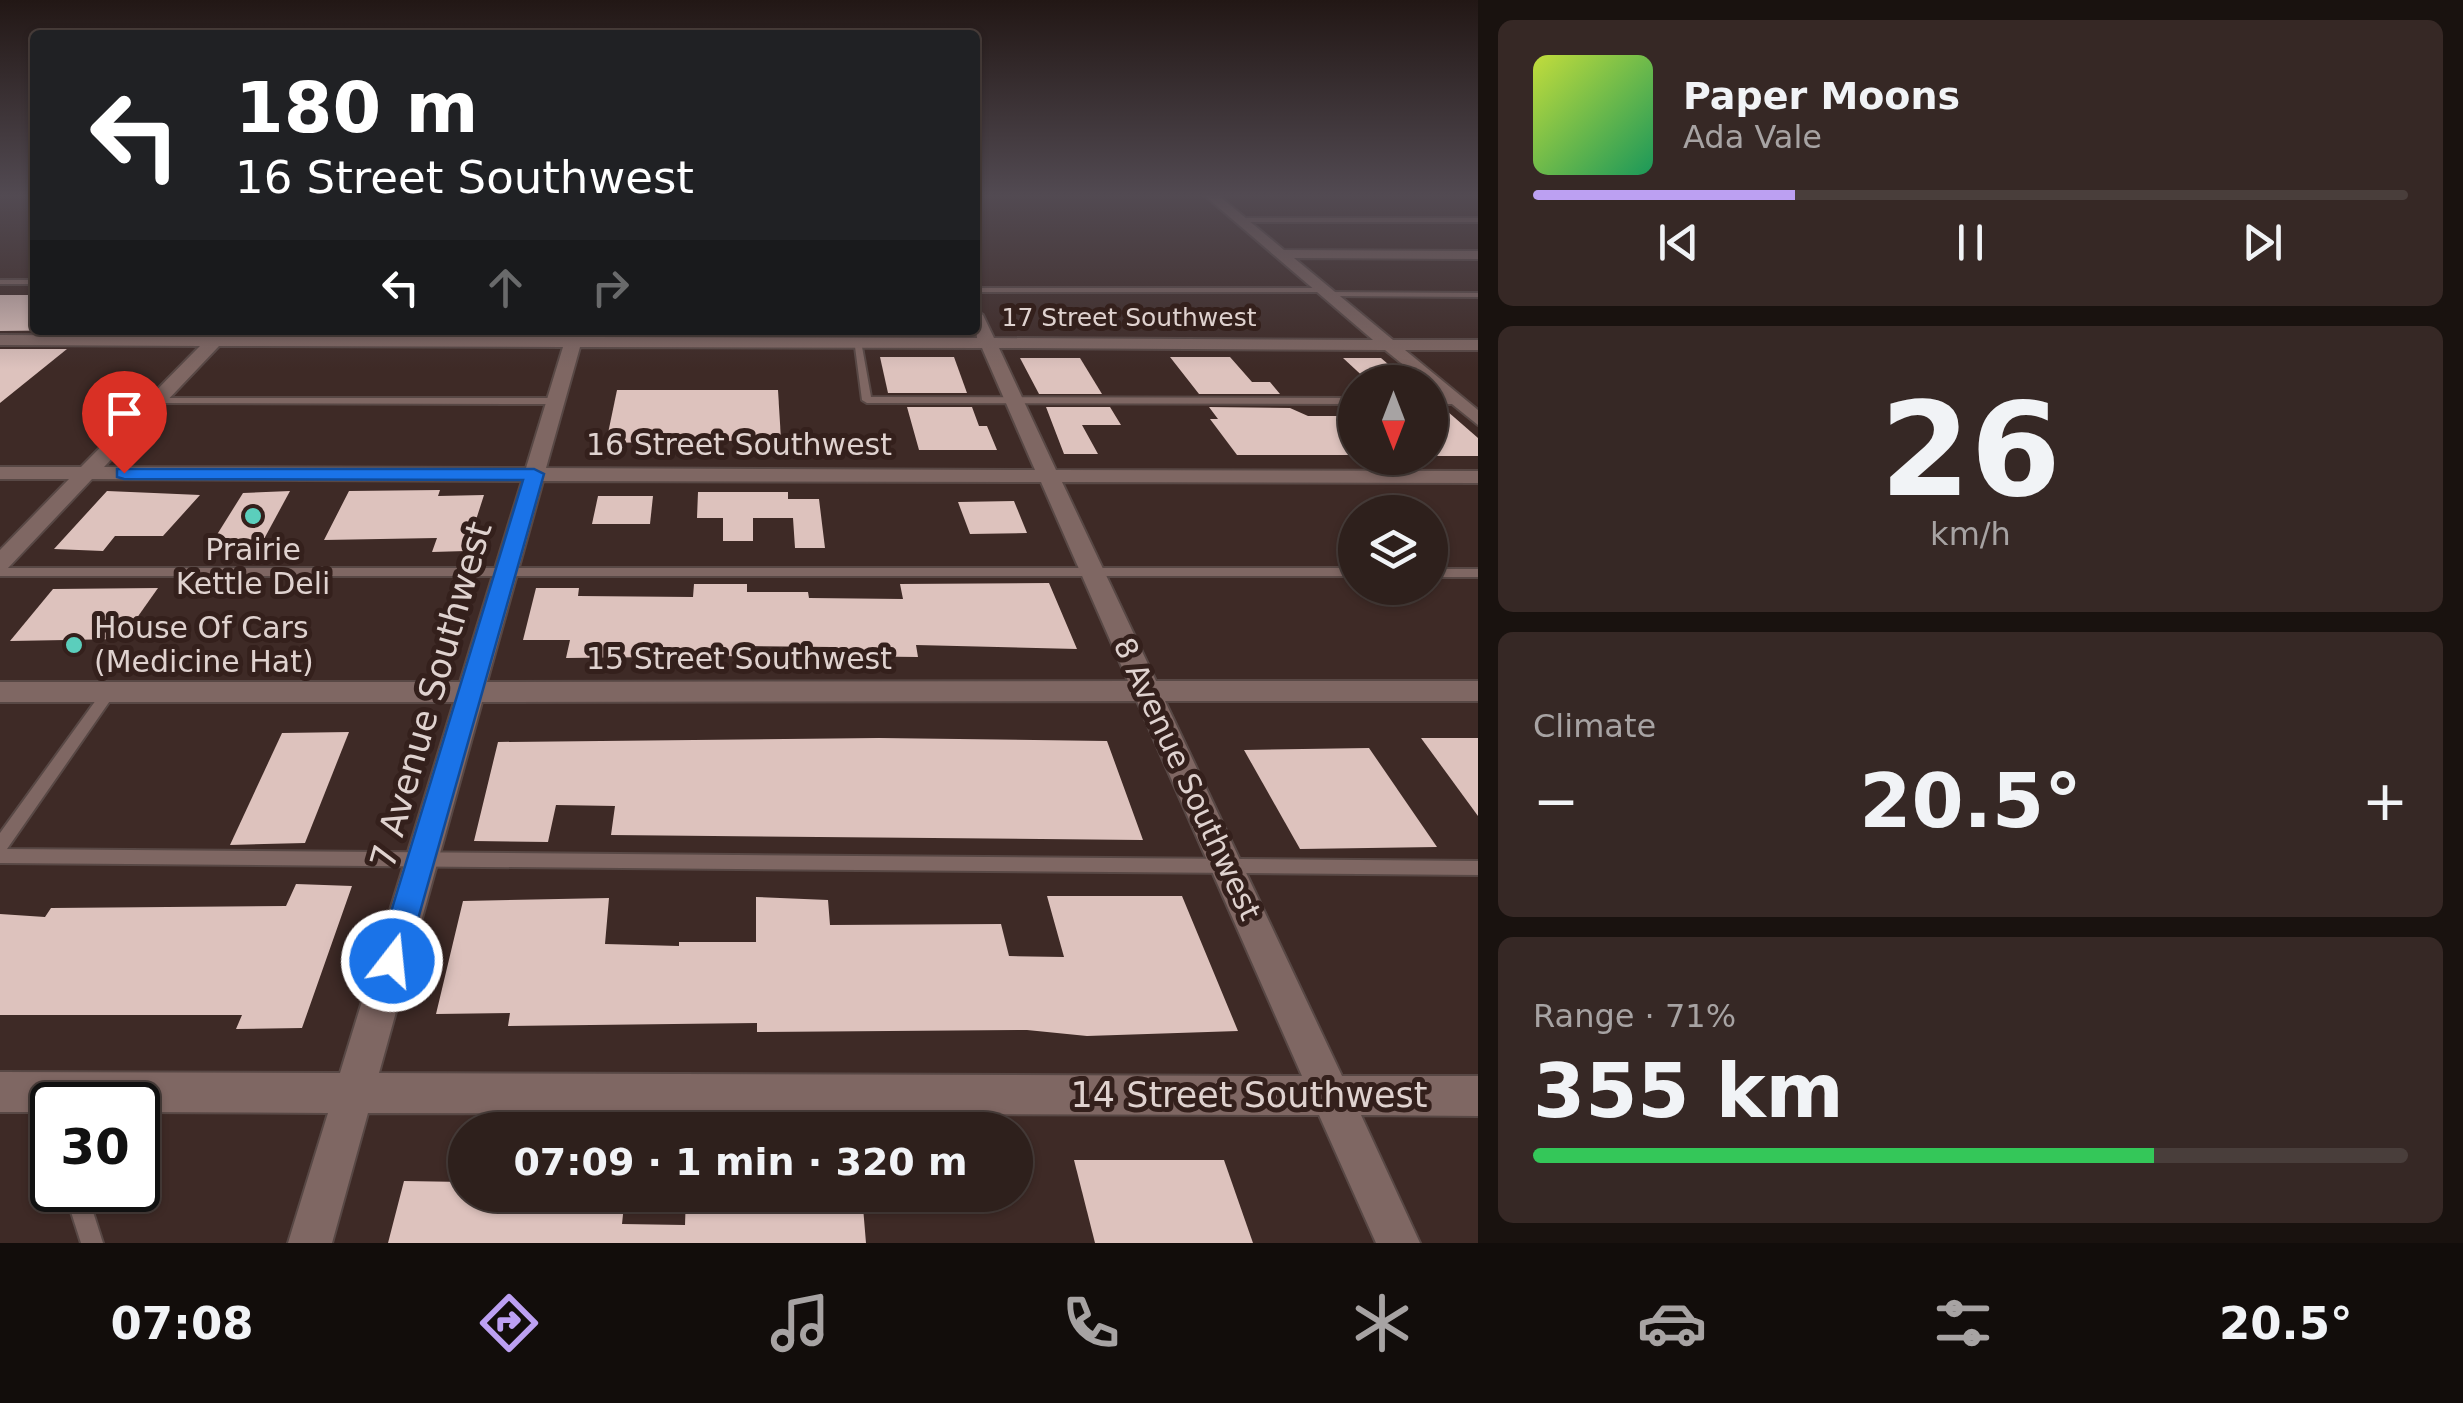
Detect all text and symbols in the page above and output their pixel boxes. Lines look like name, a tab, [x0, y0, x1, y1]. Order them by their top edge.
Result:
text: 180 m	[235, 67, 478, 149]
icon: left	[70, 70, 200, 200]
text: Paper Moons	[1683, 74, 1960, 118]
text: Ada Vale	[1683, 118, 1822, 156]
text: 16 Street Southwest	[235, 151, 694, 204]
icon: previous	[1651, 215, 1706, 270]
icon: pause	[1943, 215, 1998, 270]
icon: next	[2235, 215, 2290, 270]
icon: left	[373, 260, 428, 315]
icon: ahead	[478, 260, 533, 315]
icon: right	[583, 260, 638, 315]
street label: 17 Street Southwest	[1002, 303, 1257, 332]
north arrow	[1338, 365, 1448, 475]
map controls	[1338, 365, 1448, 605]
pin	[82, 371, 167, 474]
text: 26	[1880, 374, 2061, 526]
icon: arrive	[97, 386, 152, 441]
street label: 16 Street Southwest	[586, 427, 892, 462]
button: layers	[1338, 495, 1448, 605]
marker: Prairie Kettle Deli	[242, 505, 264, 527]
text: km/h	[1930, 515, 2011, 553]
street label: 7 Avenue Southwest	[362, 517, 500, 873]
place label: Prairie Kettle Deli	[176, 532, 330, 601]
place label: House Of Cars (Medicine Hat)	[94, 610, 314, 679]
street label: 8 Avenue Southwest	[1107, 632, 1268, 926]
marker: House Of Cars (Medicine Hat)	[63, 634, 85, 656]
street label: 15 Street Southwest	[586, 641, 892, 676]
text: Climate	[1533, 707, 1656, 745]
text: 20.5°	[1859, 757, 2082, 845]
text: −	[1533, 769, 1579, 833]
text: +	[2362, 769, 2408, 833]
position arrow	[340, 909, 444, 1013]
text: Range · 71%	[1533, 997, 1736, 1035]
text: 355 km	[1533, 1047, 1844, 1135]
street label: 14 Street Southwest	[1071, 1075, 1427, 1115]
speed limit sign: 30	[30, 1082, 160, 1212]
text: 07:09 · 1 min · 320 m	[513, 1140, 968, 1184]
icon: directions	[474, 1288, 544, 1358]
icon: music	[765, 1288, 835, 1358]
icon: phone	[1056, 1288, 1126, 1358]
icon: climate	[1347, 1288, 1417, 1358]
icon: car	[1637, 1288, 1707, 1358]
icon: filters	[1928, 1288, 1998, 1358]
text: 07:08	[110, 1297, 254, 1350]
text: 20.5°	[2219, 1297, 2353, 1350]

